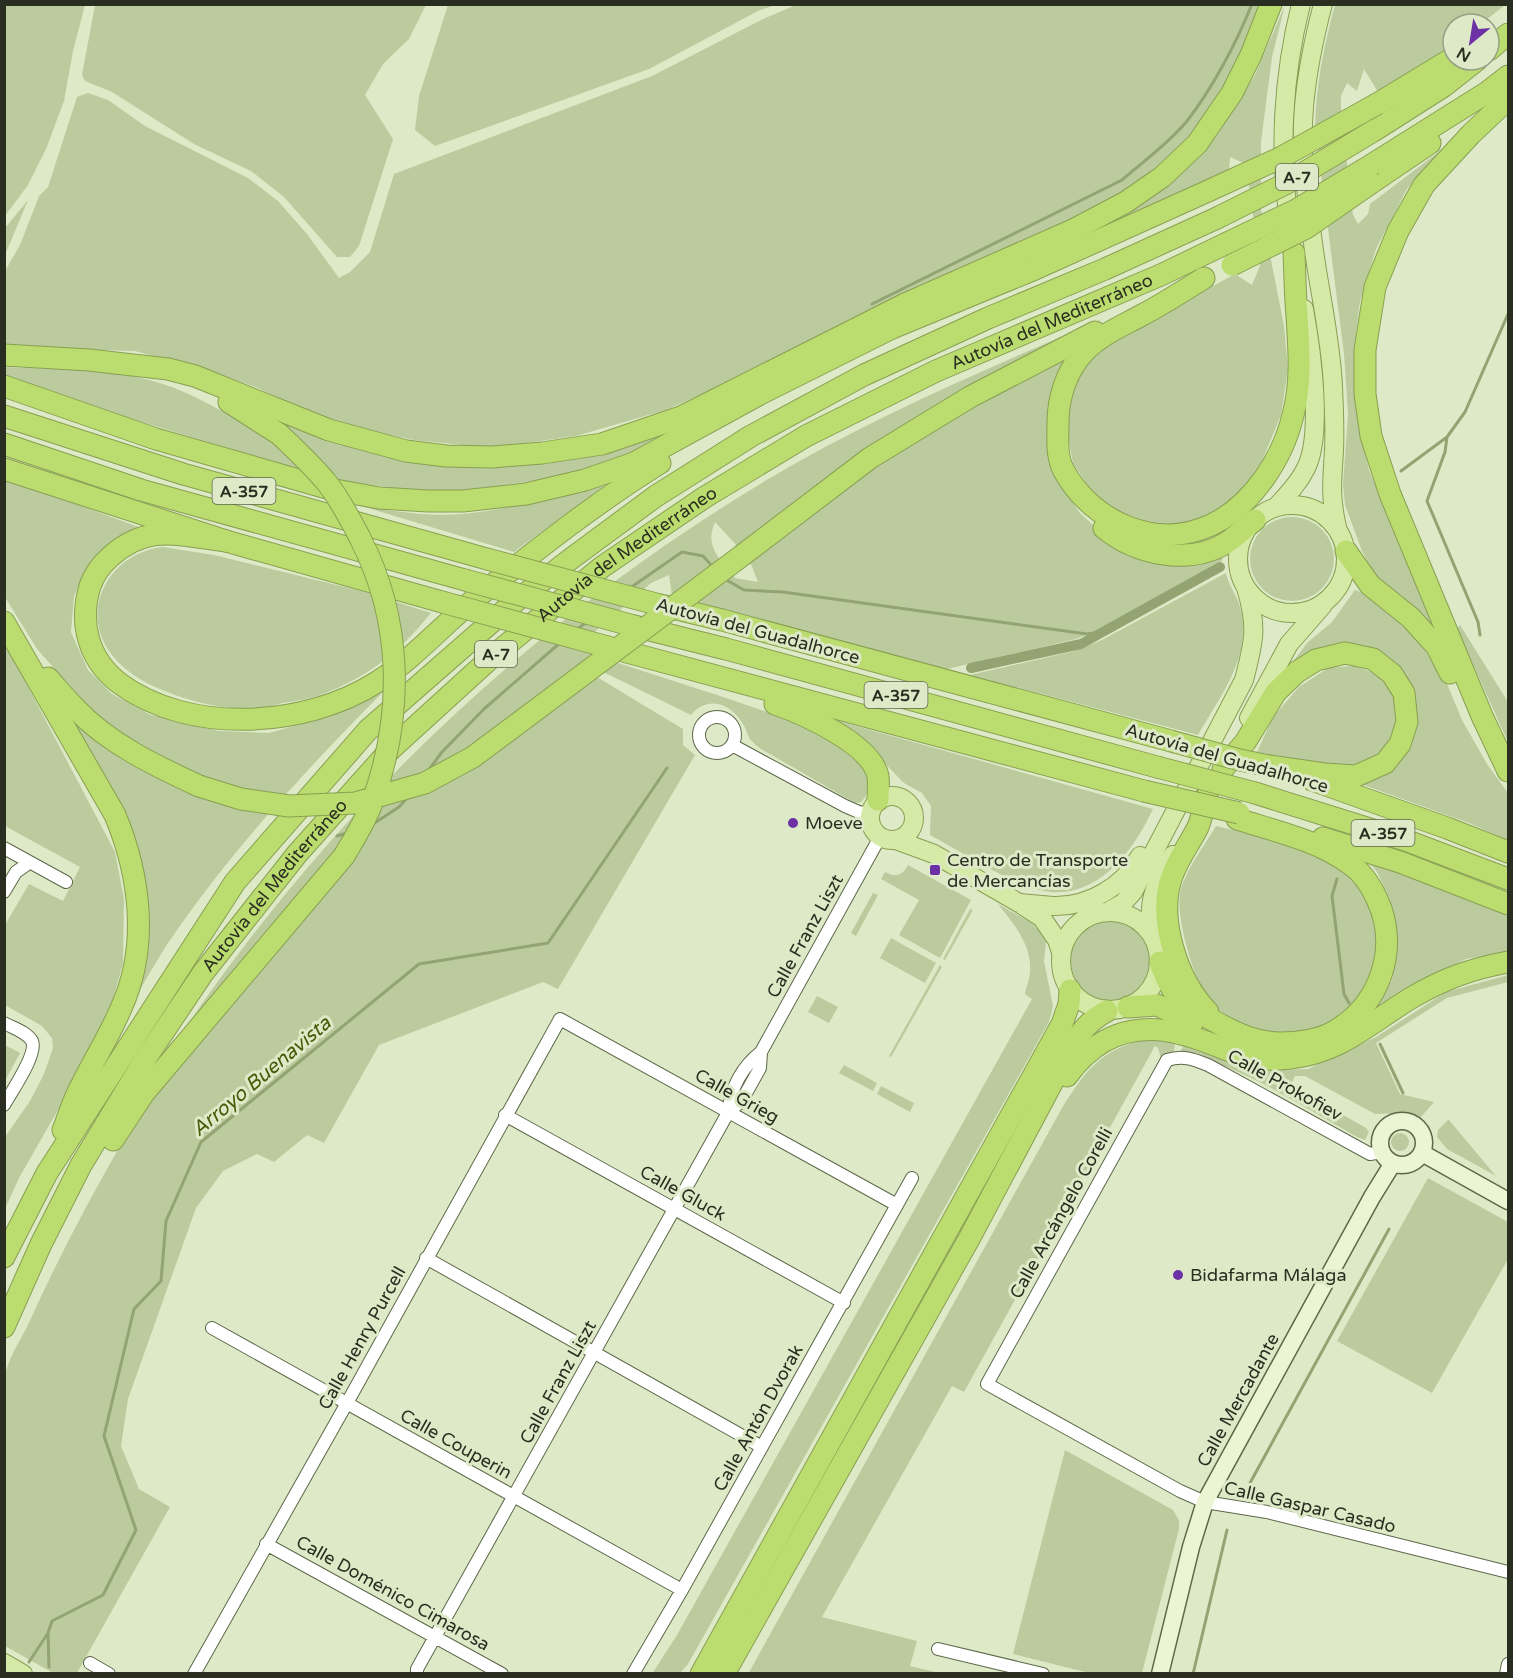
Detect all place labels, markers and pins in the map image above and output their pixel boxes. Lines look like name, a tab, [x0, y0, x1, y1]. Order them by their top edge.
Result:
place label: Moeve	[805, 812, 863, 834]
marker: Moeve	[786, 816, 800, 830]
place label: Centro de Transporte de Mercancías	[947, 849, 1128, 892]
marker: Centro de Transporte de Mercancías	[928, 863, 942, 877]
place label: Bidafarma Málaga	[1190, 1264, 1347, 1286]
marker: Bidafarma Málaga	[1171, 1268, 1185, 1282]

